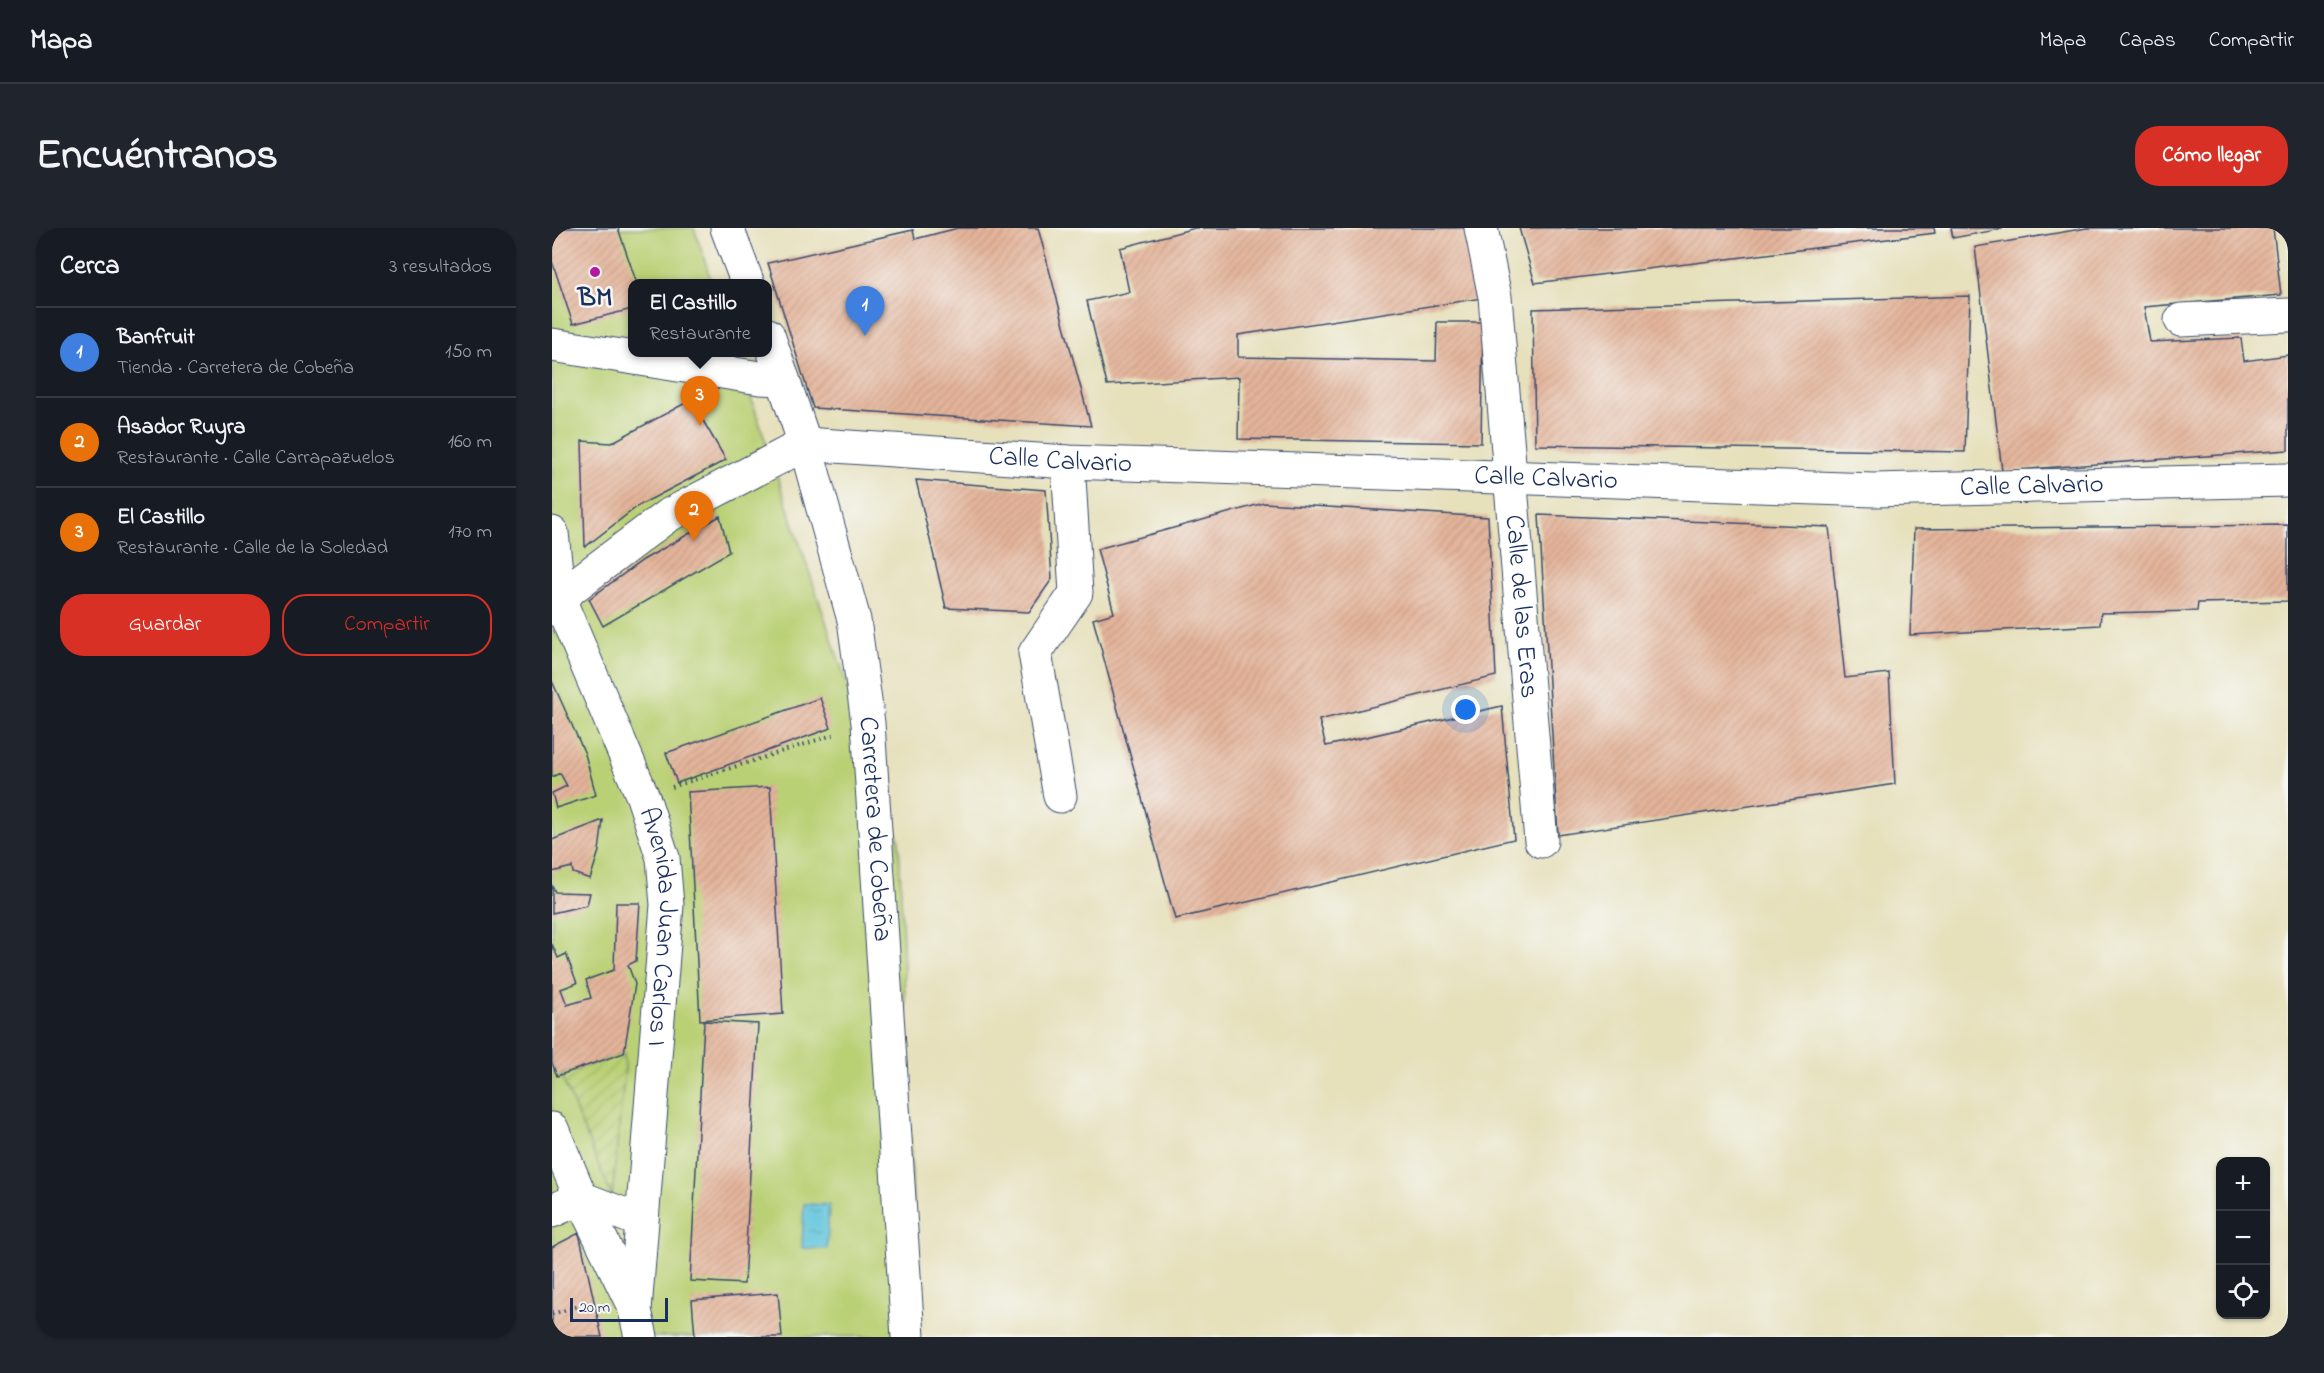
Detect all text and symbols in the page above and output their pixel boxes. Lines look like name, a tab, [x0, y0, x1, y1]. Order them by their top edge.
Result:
text: Mapa	[30, 21, 92, 62]
text: Mapa	[2039, 26, 2086, 56]
text: Capas	[2119, 26, 2176, 56]
text: Compartir	[2209, 26, 2294, 56]
text: Encuéntranos	[36, 126, 278, 187]
button: Cómo llegar	[2135, 126, 2288, 186]
text: Cerca	[60, 248, 120, 286]
text: 3 resultados	[389, 253, 492, 282]
marker: BM	[588, 265, 602, 279]
place label: BM	[576, 279, 612, 318]
popup	[628, 279, 772, 357]
pin: 1	[846, 286, 884, 336]
text: El Castillo	[649, 288, 737, 320]
text: Restaurante	[649, 320, 751, 349]
text: Banfruit	[117, 322, 195, 354]
text: 1	[76, 338, 83, 367]
text: 150 m	[445, 338, 492, 367]
text: Tienda · Carretera de Cobeña	[117, 354, 354, 383]
pin: 3	[680, 376, 720, 426]
text: Asador Ruyra	[117, 412, 245, 444]
text: 2	[75, 428, 84, 457]
text: 160 m	[448, 428, 492, 457]
street label: Calle Calvario	[987, 437, 1133, 484]
text: Restaurante · Calle Carrapazuelos	[117, 444, 395, 473]
street label: Calle Calvario	[1474, 457, 1618, 501]
street label: Calle Calvario	[1959, 465, 2104, 507]
pin: 2	[674, 492, 714, 541]
text: El Castillo	[117, 502, 205, 534]
street label: Calle de las Eras	[1494, 513, 1548, 700]
text: 3	[75, 518, 84, 547]
text: 170 m	[448, 518, 492, 547]
text: Restaurante · Calle de la Soledad	[117, 534, 388, 563]
button: Guardar	[60, 594, 270, 656]
button: Compartir	[282, 594, 492, 656]
your location	[1451, 695, 1480, 724]
street label: Carretera de Cobeña	[848, 715, 902, 943]
street label: Avenida Juan Carlos I	[628, 802, 687, 1048]
map controls	[2216, 1157, 2270, 1319]
button: +	[2216, 1157, 2270, 1211]
button: −	[2216, 1211, 2270, 1265]
button: locate	[2216, 1265, 2270, 1319]
scale bar	[570, 1295, 668, 1322]
text: 20 m	[579, 1296, 610, 1320]

